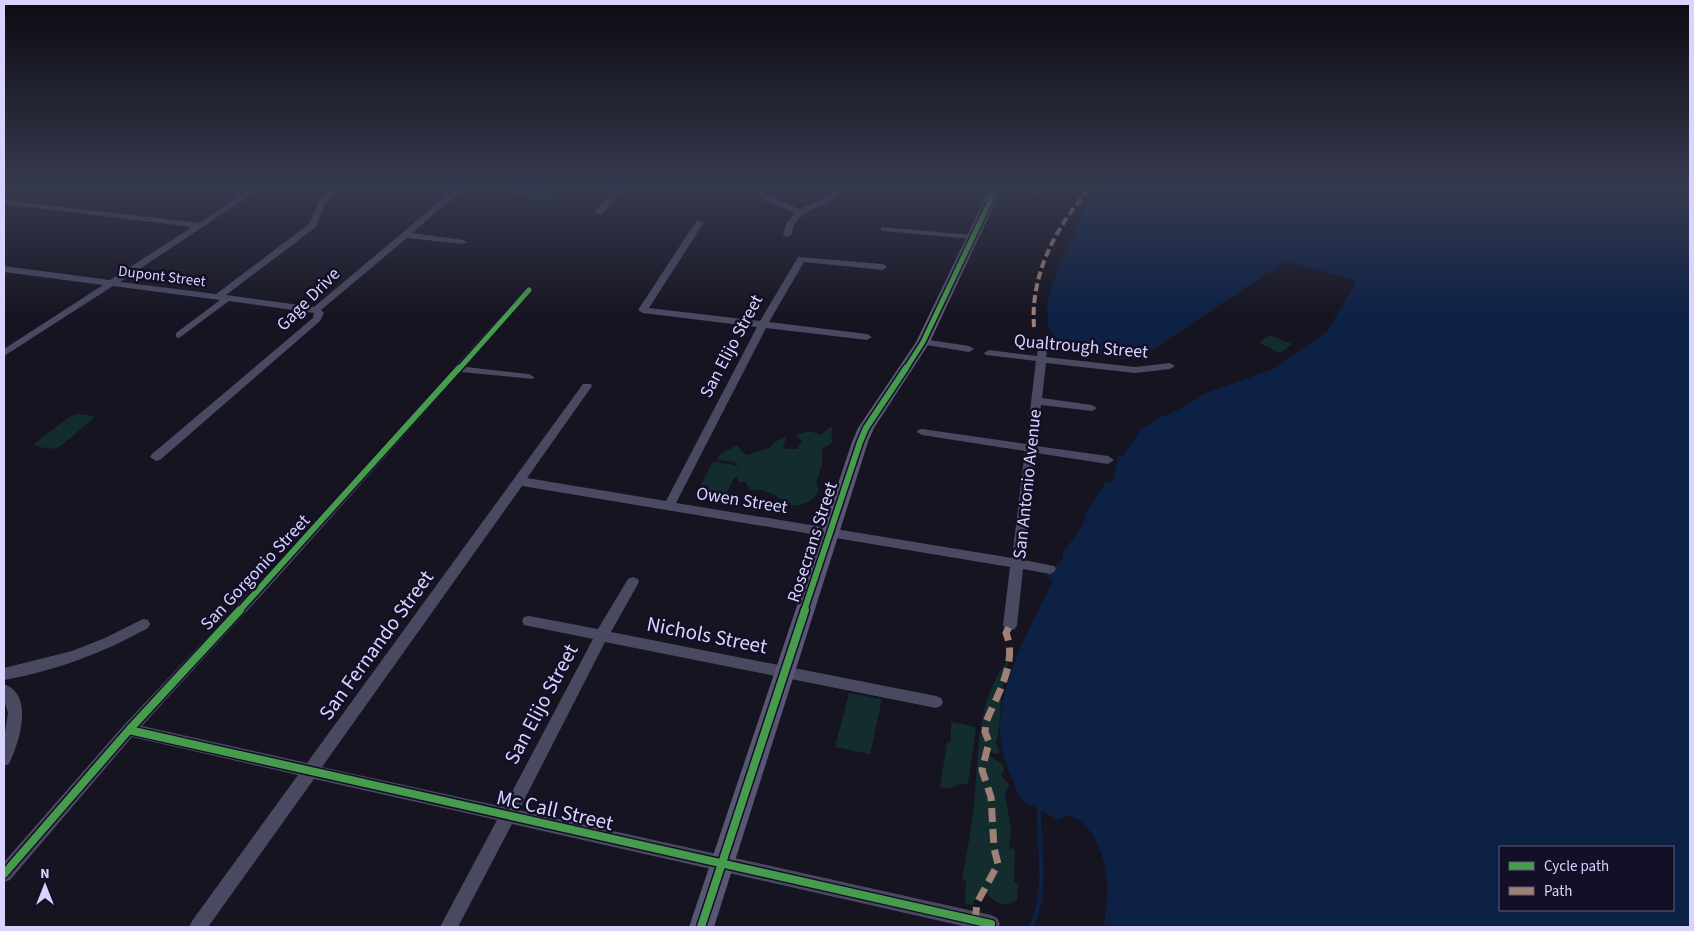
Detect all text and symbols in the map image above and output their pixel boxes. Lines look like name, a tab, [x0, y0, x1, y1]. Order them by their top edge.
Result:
street label: Dupont Street	[117, 261, 207, 292]
street label: Gage Drive	[271, 262, 346, 337]
street label: San Elijo Street	[694, 290, 769, 402]
street label: Qualtrough Street	[1013, 328, 1149, 365]
street label: San Antonio Avenue	[1007, 408, 1048, 560]
street label: Rosecrans Street	[781, 479, 844, 606]
street label: Owen Street	[694, 481, 789, 520]
street label: San Gorgonio Street	[195, 509, 316, 636]
street label: San Fernando Street	[311, 564, 441, 726]
street label: Nichols Street	[644, 609, 770, 661]
street label: San Elijo Street	[497, 638, 585, 770]
street label: Mc Call Street	[494, 782, 616, 838]
legend	[1499, 846, 1674, 911]
text: Cycle path	[1544, 856, 1609, 877]
north arrow	[20, 861, 70, 911]
text: N	[40, 864, 50, 884]
text: Path	[1544, 881, 1572, 902]

